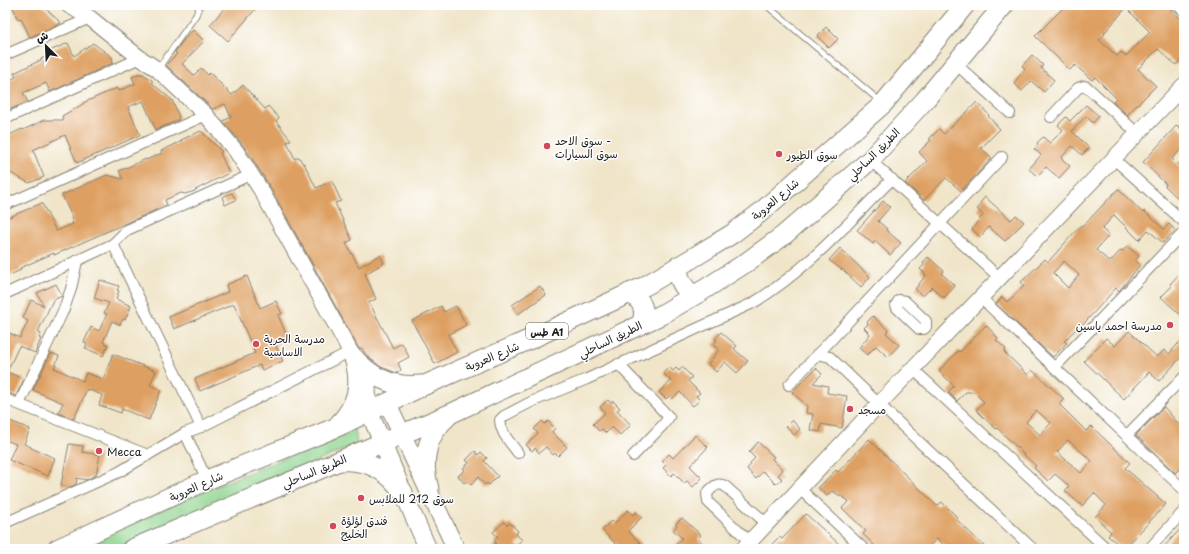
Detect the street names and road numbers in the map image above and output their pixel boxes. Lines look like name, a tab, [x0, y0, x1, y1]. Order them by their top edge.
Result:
street label: الطريق الساحلي	[843, 124, 905, 186]
street label: شارع العروبة	[748, 174, 803, 225]
street label: الطريق الساحلي	[575, 316, 646, 364]
road number: طس A1	[526, 323, 568, 339]
street label: شارع العروبة	[462, 337, 522, 376]
street label: الطريق الساحلي	[279, 450, 350, 495]
street label: شارع العروبة	[166, 467, 226, 506]

